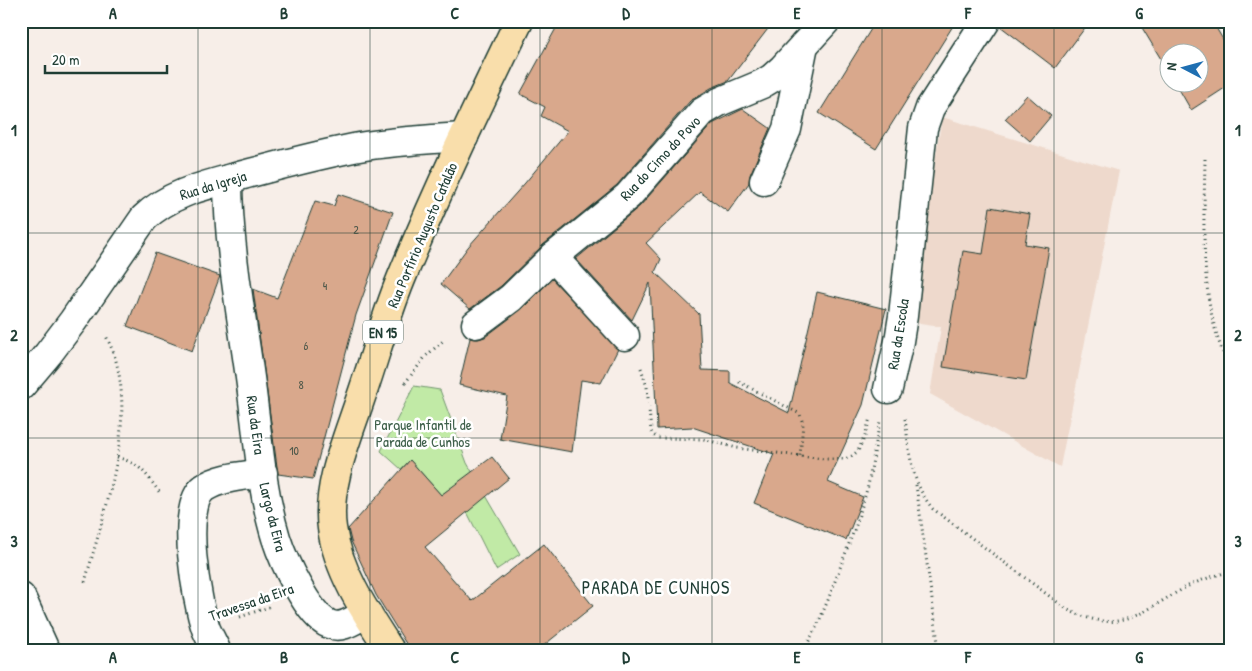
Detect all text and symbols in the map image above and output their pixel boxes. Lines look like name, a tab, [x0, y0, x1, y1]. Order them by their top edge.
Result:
text: A	[109, 2, 117, 24]
text: B	[280, 2, 288, 24]
text: C	[451, 2, 460, 24]
text: D	[622, 2, 630, 24]
text: E	[793, 2, 801, 24]
text: F	[964, 2, 972, 24]
text: G	[1135, 2, 1143, 24]
scale bar	[45, 42, 168, 74]
north arrow	[1160, 42, 1210, 92]
text: 20 m	[52, 49, 79, 70]
text: N	[1161, 61, 1180, 71]
street label: Rua do Cimo do Povo	[615, 111, 705, 205]
text: 1	[11, 119, 17, 141]
text: 1	[1235, 119, 1241, 141]
street label: Rua Porfírio Augusto Catalão	[382, 159, 462, 311]
street label: Rua da Igreja	[177, 165, 249, 205]
house number: 2	[353, 221, 359, 238]
house number: 4	[323, 277, 328, 294]
street label: Rua da Escola	[882, 297, 914, 371]
road number: EN 15	[363, 321, 403, 344]
text: 2	[10, 324, 18, 346]
text: 2	[1234, 324, 1242, 346]
house number: 6	[304, 337, 309, 354]
house number: 8	[298, 376, 304, 393]
street label: Rua da Eira	[241, 394, 271, 456]
park label: Parque Infantil de Parada de Cunhos	[374, 414, 472, 452]
house number: 10	[289, 442, 299, 459]
street label: Largo da Eira	[254, 480, 292, 554]
text: 3	[10, 530, 18, 552]
text: 3	[1234, 530, 1242, 552]
district label: PARADA DE CUNHOS	[582, 575, 730, 600]
street label: Travessa da Eira	[206, 578, 296, 626]
text: A	[109, 646, 117, 668]
text: B	[280, 646, 288, 668]
text: C	[451, 646, 460, 668]
text: D	[622, 646, 630, 668]
text: E	[793, 646, 801, 668]
text: F	[964, 646, 972, 668]
text: G	[1135, 646, 1143, 668]

